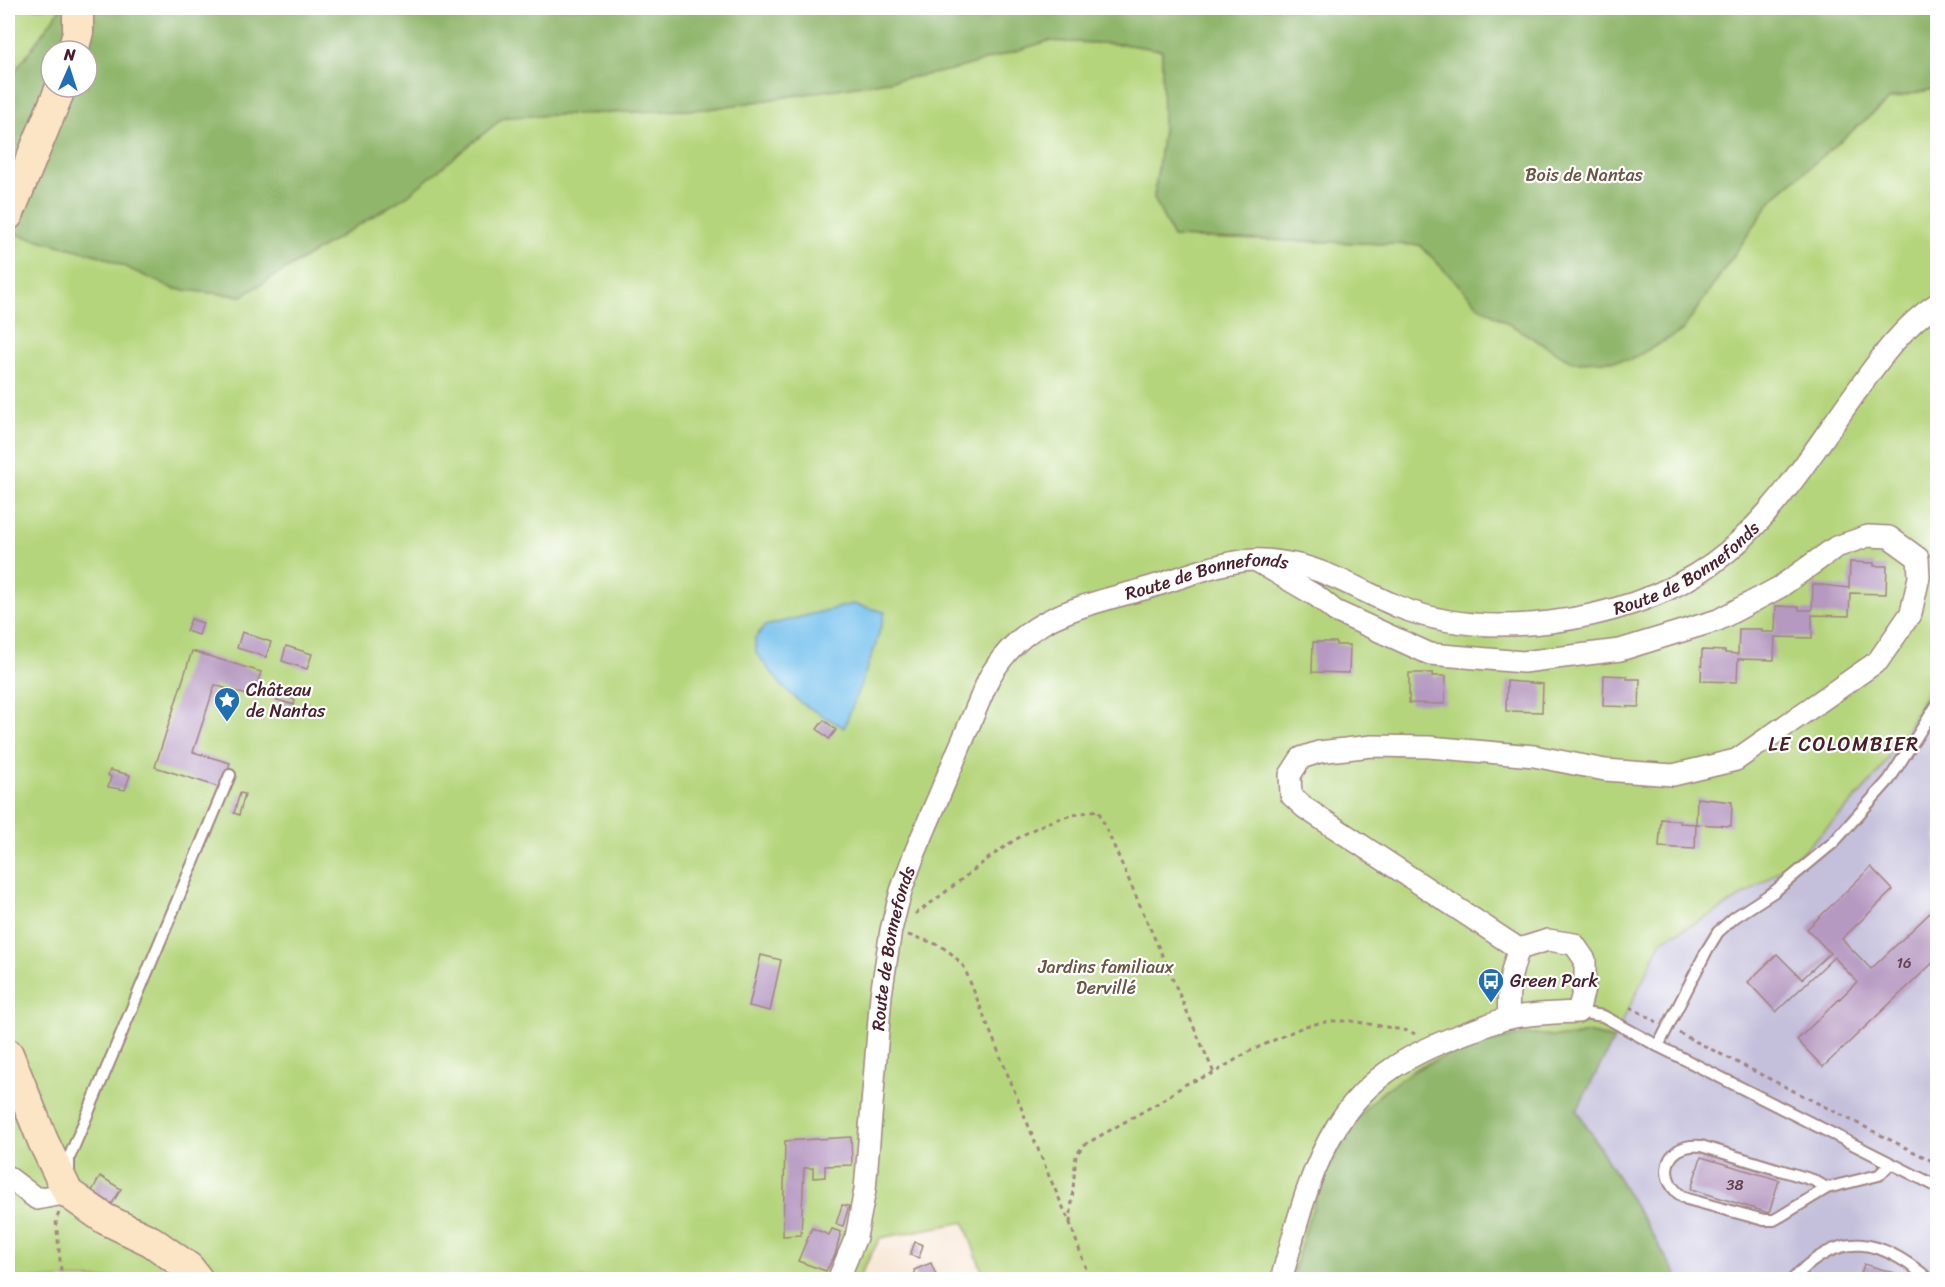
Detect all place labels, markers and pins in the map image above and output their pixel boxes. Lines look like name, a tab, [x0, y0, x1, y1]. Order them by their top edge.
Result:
place label: Château de Nantas	[246, 674, 326, 727]
place icon: Château de Nantas	[212, 685, 242, 723]
place label: Green Park	[1510, 965, 1598, 997]
bus stop icon: Green Park	[1476, 966, 1506, 1004]

